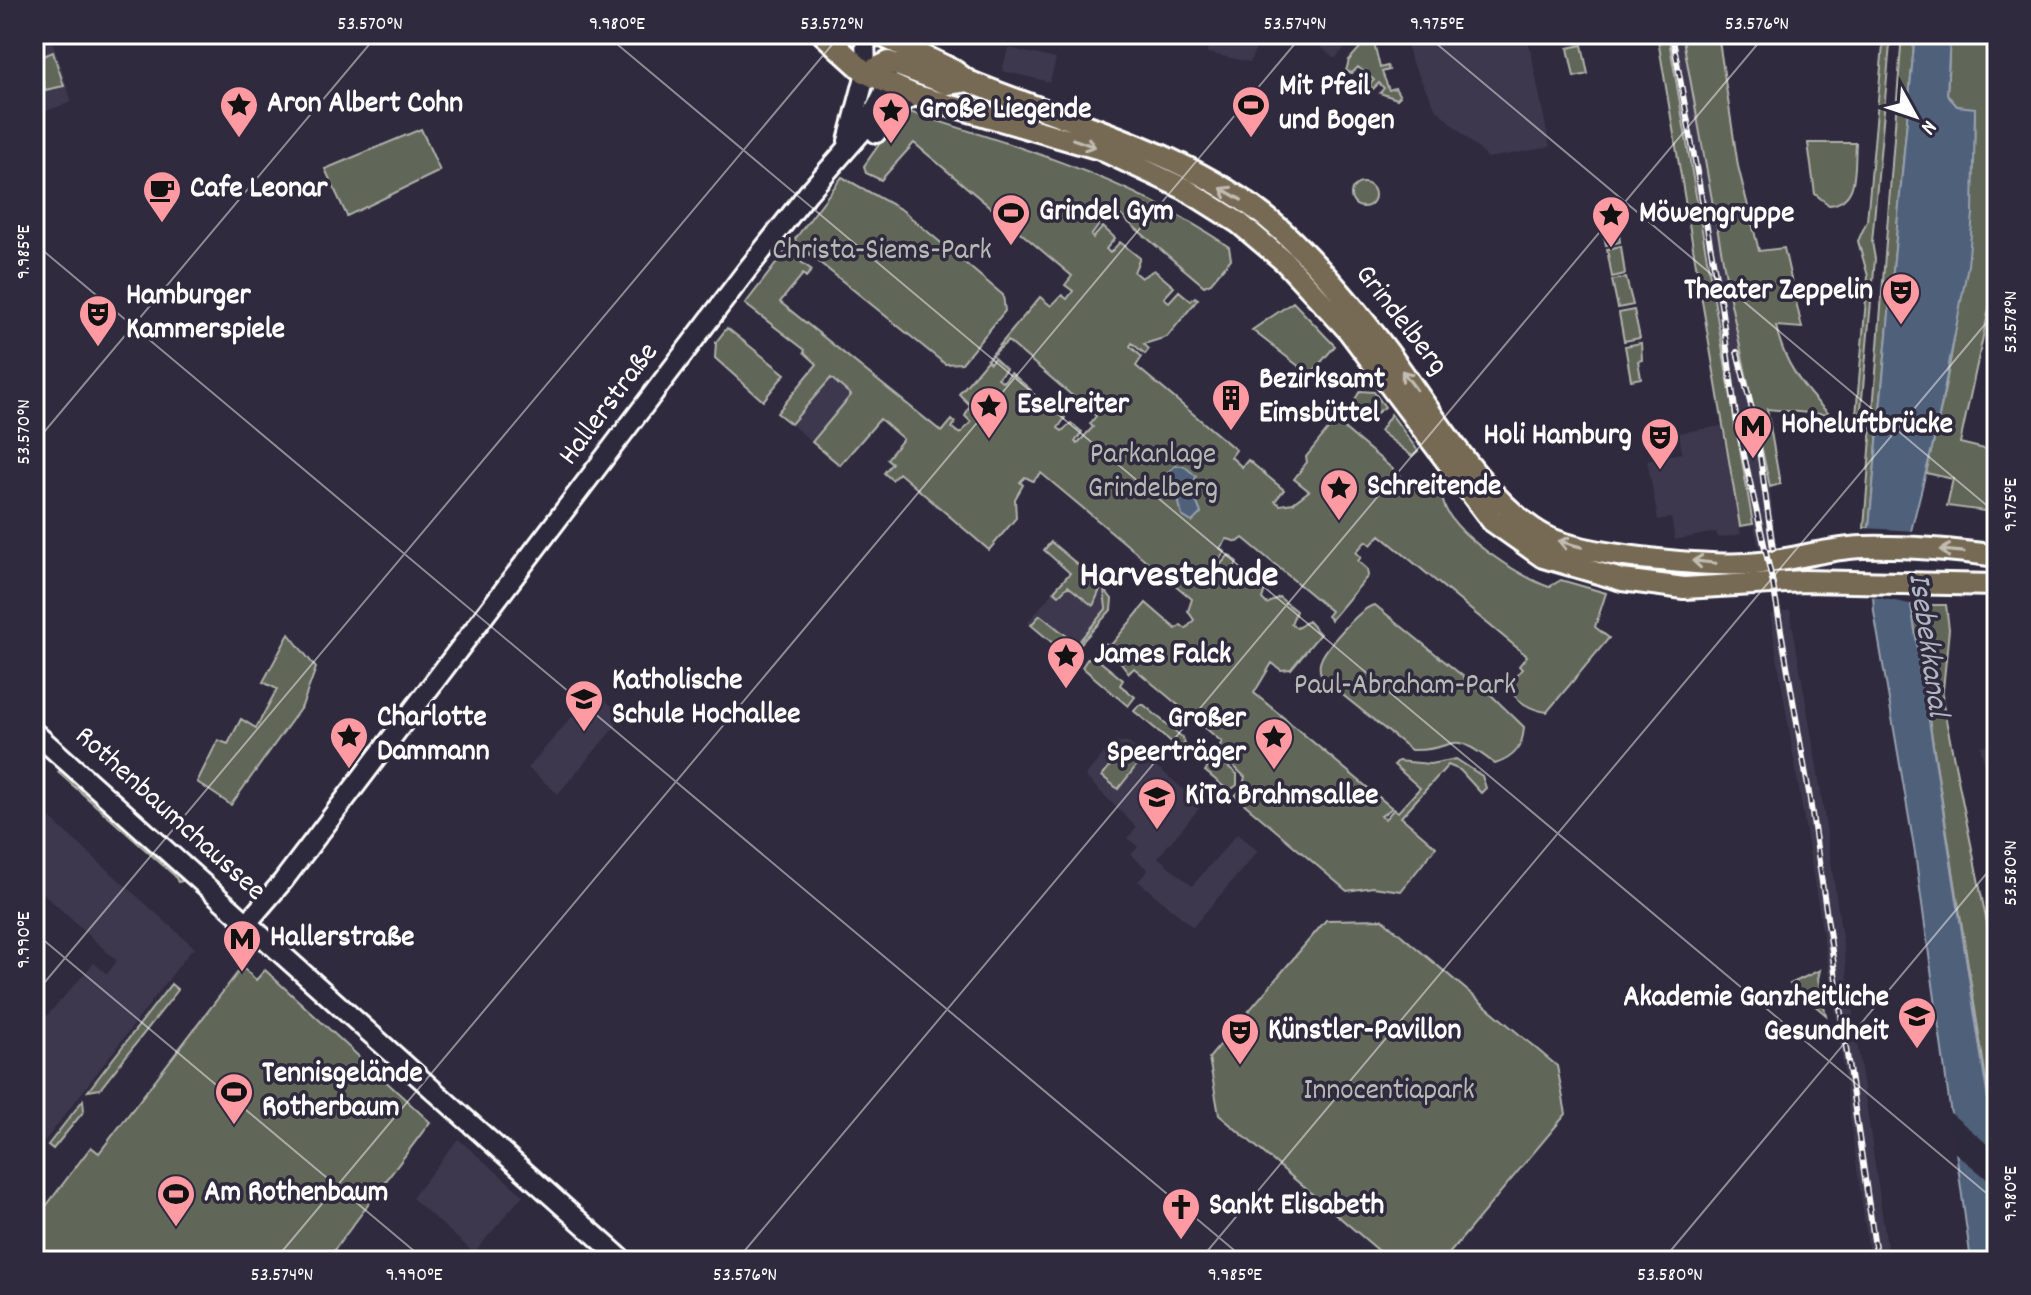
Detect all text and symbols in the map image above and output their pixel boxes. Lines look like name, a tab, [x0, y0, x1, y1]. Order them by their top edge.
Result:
text: 53.570°N	[337, 11, 403, 39]
text: 9.980°E	[589, 11, 645, 39]
text: 53.572°N	[800, 11, 864, 39]
text: 53.574°N	[1264, 11, 1326, 39]
text: 9.975°E	[1410, 11, 1464, 39]
text: 53.576°N	[1725, 11, 1789, 39]
place label: Mit Pfeil und Bogen	[1279, 67, 1395, 144]
north arrow	[1875, 76, 1955, 156]
place icon: Aron Albert Cohn	[218, 84, 260, 139]
place label: Aron Albert Cohn	[267, 84, 463, 127]
sports icon: Mit Pfeil und Bogen	[1230, 84, 1272, 139]
place icon: Große Liegende	[870, 90, 912, 145]
place label: Große Liegende	[919, 90, 1091, 133]
text: N	[1912, 112, 1943, 141]
one-way arrow	[1071, 137, 1096, 151]
cafe icon: Cafe Leonar	[141, 169, 183, 224]
place label: Cafe Leonar	[190, 169, 328, 212]
one-way arrow	[1219, 186, 1243, 201]
sports icon: Grindel Gym	[990, 192, 1032, 247]
place label: Grindel Gym	[1039, 192, 1174, 235]
place icon: Möwengruppe	[1590, 194, 1632, 249]
place label: Möwengruppe	[1639, 194, 1794, 237]
text: 9.985°E	[11, 225, 39, 279]
park label: Christa-Siems-Park	[772, 231, 992, 274]
street label: Grindelberg	[1343, 256, 1457, 386]
place label: Theater Zeppelin	[1684, 271, 1873, 314]
theatre icon: Theater Zeppelin	[1880, 271, 1922, 326]
place label: Hamburger Kammerspiele	[126, 276, 285, 353]
text: 53.578°N	[1998, 291, 2026, 353]
theatre icon: Hamburger Kammerspiele	[77, 293, 119, 348]
street label: Hallerstraße	[549, 334, 671, 476]
place label: Bezirksamt Eimsbüttel	[1259, 360, 1385, 437]
one-way arrow	[1401, 370, 1417, 392]
building icon: Bezirksamt Eimsbüttel	[1210, 377, 1252, 432]
place icon: Eselreiter	[968, 385, 1010, 440]
place label: Eselreiter	[1017, 385, 1130, 428]
text: 53.570°N	[11, 399, 39, 465]
metro station icon: Hoheluftbrücke	[1732, 405, 1774, 460]
place label: Hoheluftbrücke	[1781, 405, 1953, 448]
place label: Holi Hamburg	[1484, 416, 1632, 459]
theatre icon: Holi Hamburg	[1639, 416, 1681, 471]
park label: Parkanlage Grindelberg	[1088, 435, 1218, 512]
place icon: Schreitende	[1318, 467, 1360, 522]
place label: Schreitende	[1367, 467, 1501, 510]
text: 9.975°E	[1998, 478, 2026, 532]
one-way arrow	[1557, 536, 1583, 551]
one-way arrow	[1939, 543, 1966, 558]
district label: Harvestehude	[1079, 550, 1279, 605]
one-way arrow	[1691, 554, 1718, 569]
water label: Isebekkanal	[1893, 570, 1959, 722]
place icon: James Falck	[1045, 635, 1087, 690]
place label: James Falck	[1094, 635, 1231, 678]
place label: Katholische Schule Hochallee	[612, 661, 800, 738]
park label: Paul-Abraham-Park	[1294, 666, 1516, 709]
school or university icon: Katholische Schule Hochallee	[563, 678, 605, 733]
place label: Charlotte Dammann	[377, 698, 490, 775]
place label: Großer Speerträger	[1107, 699, 1247, 776]
place icon: Charlotte Dammann	[328, 715, 370, 770]
place icon: Großer Speerträger	[1253, 716, 1295, 771]
street label: Rothenbaumchaussee	[64, 717, 274, 913]
school or university icon: KiTa Brahmsallee	[1136, 776, 1178, 831]
place label: KiTa Brahmsallee	[1185, 776, 1378, 819]
text: 53.580°N	[1998, 840, 2026, 906]
text: 9.990°E	[11, 911, 39, 969]
metro station icon: Hallerstraße	[221, 918, 263, 973]
place label: Hallerstraße	[270, 918, 414, 961]
place label: Akademie Ganzheitliche Gesundheit	[1623, 978, 1889, 1055]
school or university icon: Akademie Ganzheitliche Gesundheit	[1896, 995, 1938, 1050]
theatre icon: Künstler-Pavillon	[1219, 1011, 1261, 1066]
place label: Künstler-Pavillon	[1268, 1011, 1461, 1054]
place label: Tennisgelände Rotherbaum	[262, 1054, 423, 1131]
sports icon: Tennisgelände Rotherbaum	[213, 1071, 255, 1126]
park label: Innocentiapark	[1303, 1071, 1475, 1114]
text: 9.980°E	[1998, 1166, 2026, 1222]
sports icon: Am Rothenbaum	[155, 1173, 197, 1228]
place label: Am Rothenbaum	[204, 1173, 388, 1216]
church icon: Sankt Elisabeth	[1160, 1186, 1202, 1241]
place label: Sankt Elisabeth	[1209, 1186, 1384, 1229]
text: 53.574°N	[251, 1262, 313, 1290]
text: 9.990°E	[385, 1262, 443, 1290]
text: 53.576°N	[713, 1262, 777, 1290]
text: 9.985°E	[1208, 1262, 1262, 1290]
text: 53.580°N	[1637, 1262, 1703, 1290]

